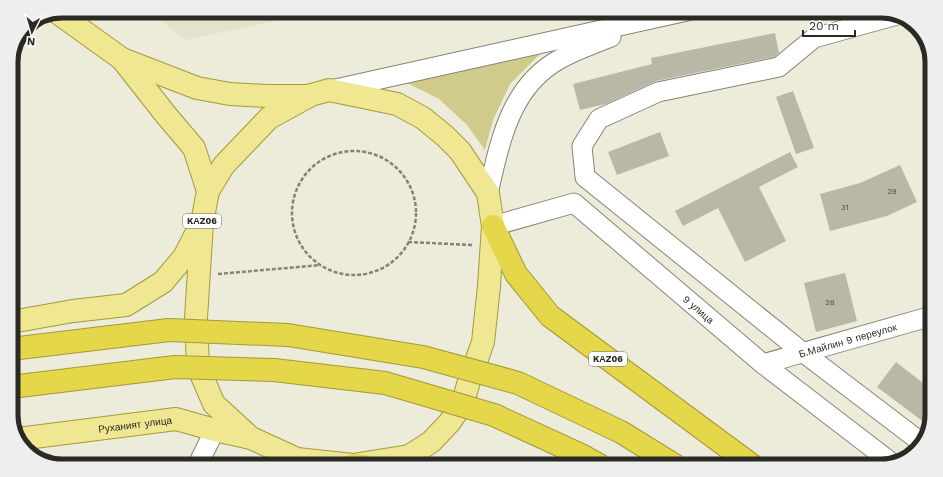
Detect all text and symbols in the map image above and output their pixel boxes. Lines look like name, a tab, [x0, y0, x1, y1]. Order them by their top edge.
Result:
north arrow	[12, 12, 52, 52]
scale bar	[803, 12, 855, 38]
text: 20 m	[809, 19, 839, 33]
text: N	[27, 35, 36, 48]
house number: 29	[887, 187, 897, 196]
house number: 31	[841, 203, 849, 212]
road number: KАZ06	[183, 214, 221, 228]
street label: 9 улица	[681, 293, 717, 326]
house number: 28	[825, 298, 835, 307]
street label: Б.Майлин 9 переулок	[797, 321, 899, 359]
road number: KАZ06	[589, 352, 627, 366]
street label: Руханият улица	[98, 414, 173, 434]

